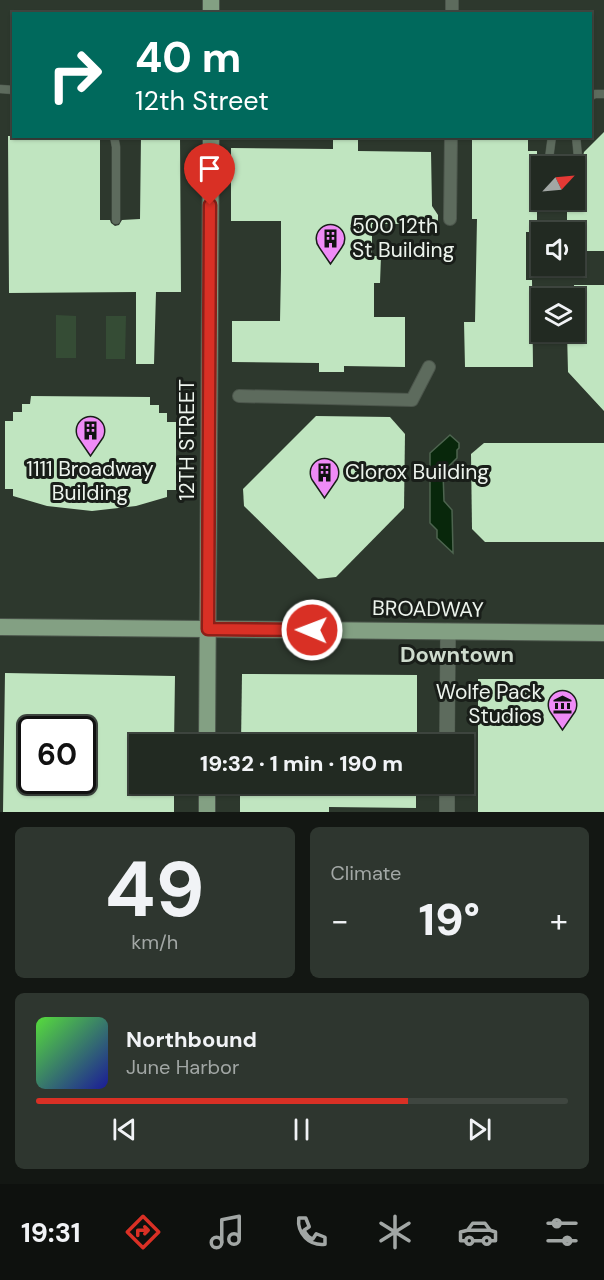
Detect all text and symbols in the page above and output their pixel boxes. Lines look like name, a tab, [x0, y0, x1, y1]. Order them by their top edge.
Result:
text: 40 m	[135, 30, 241, 85]
icon: right	[36, 36, 114, 114]
text: 12th Street	[135, 83, 269, 118]
pin	[184, 143, 235, 205]
icon: arrive	[193, 152, 226, 185]
north arrow	[531, 156, 585, 210]
map controls	[531, 156, 585, 342]
place label: 500 12th St Building	[352, 212, 455, 264]
building icon: 500 12th St Building	[315, 222, 347, 264]
button: sound	[531, 222, 585, 276]
button: layers	[531, 288, 585, 342]
street label: 12TH STREET	[173, 379, 201, 501]
building icon: 1111 Broadway Building	[74, 414, 106, 456]
place label: 1111 Broadway Building	[26, 455, 154, 507]
building icon: Clorox Building	[308, 456, 340, 498]
place label: Clorox Building	[345, 458, 489, 486]
street label: BROADWAY	[372, 594, 484, 624]
position arrow	[280, 598, 344, 662]
district label: Downtown	[400, 640, 514, 669]
place label: Wolfe Pack Studios	[436, 678, 542, 730]
museum icon: Wolfe Pack Studios	[547, 688, 579, 730]
speed limit sign: 60	[18, 716, 96, 794]
text: 19:32 · 1 min · 190 m	[200, 749, 403, 778]
text: 49	[105, 839, 205, 940]
text: Climate	[331, 860, 401, 886]
text: 19°	[418, 890, 480, 949]
text: −	[331, 899, 349, 942]
text: +	[550, 899, 568, 942]
text: km/h	[131, 929, 178, 955]
text: Northbound	[126, 1025, 257, 1054]
text: June Harbor	[126, 1054, 239, 1080]
icon: previous	[108, 1113, 141, 1146]
icon: pause	[285, 1113, 318, 1146]
icon: next	[463, 1113, 496, 1146]
icon: directions	[122, 1211, 164, 1253]
icon: music	[206, 1211, 248, 1253]
icon: phone	[290, 1211, 332, 1253]
icon: climate	[374, 1211, 416, 1253]
icon: car	[457, 1211, 499, 1253]
icon: filters	[541, 1211, 583, 1253]
text: 19:31	[21, 1215, 81, 1250]

